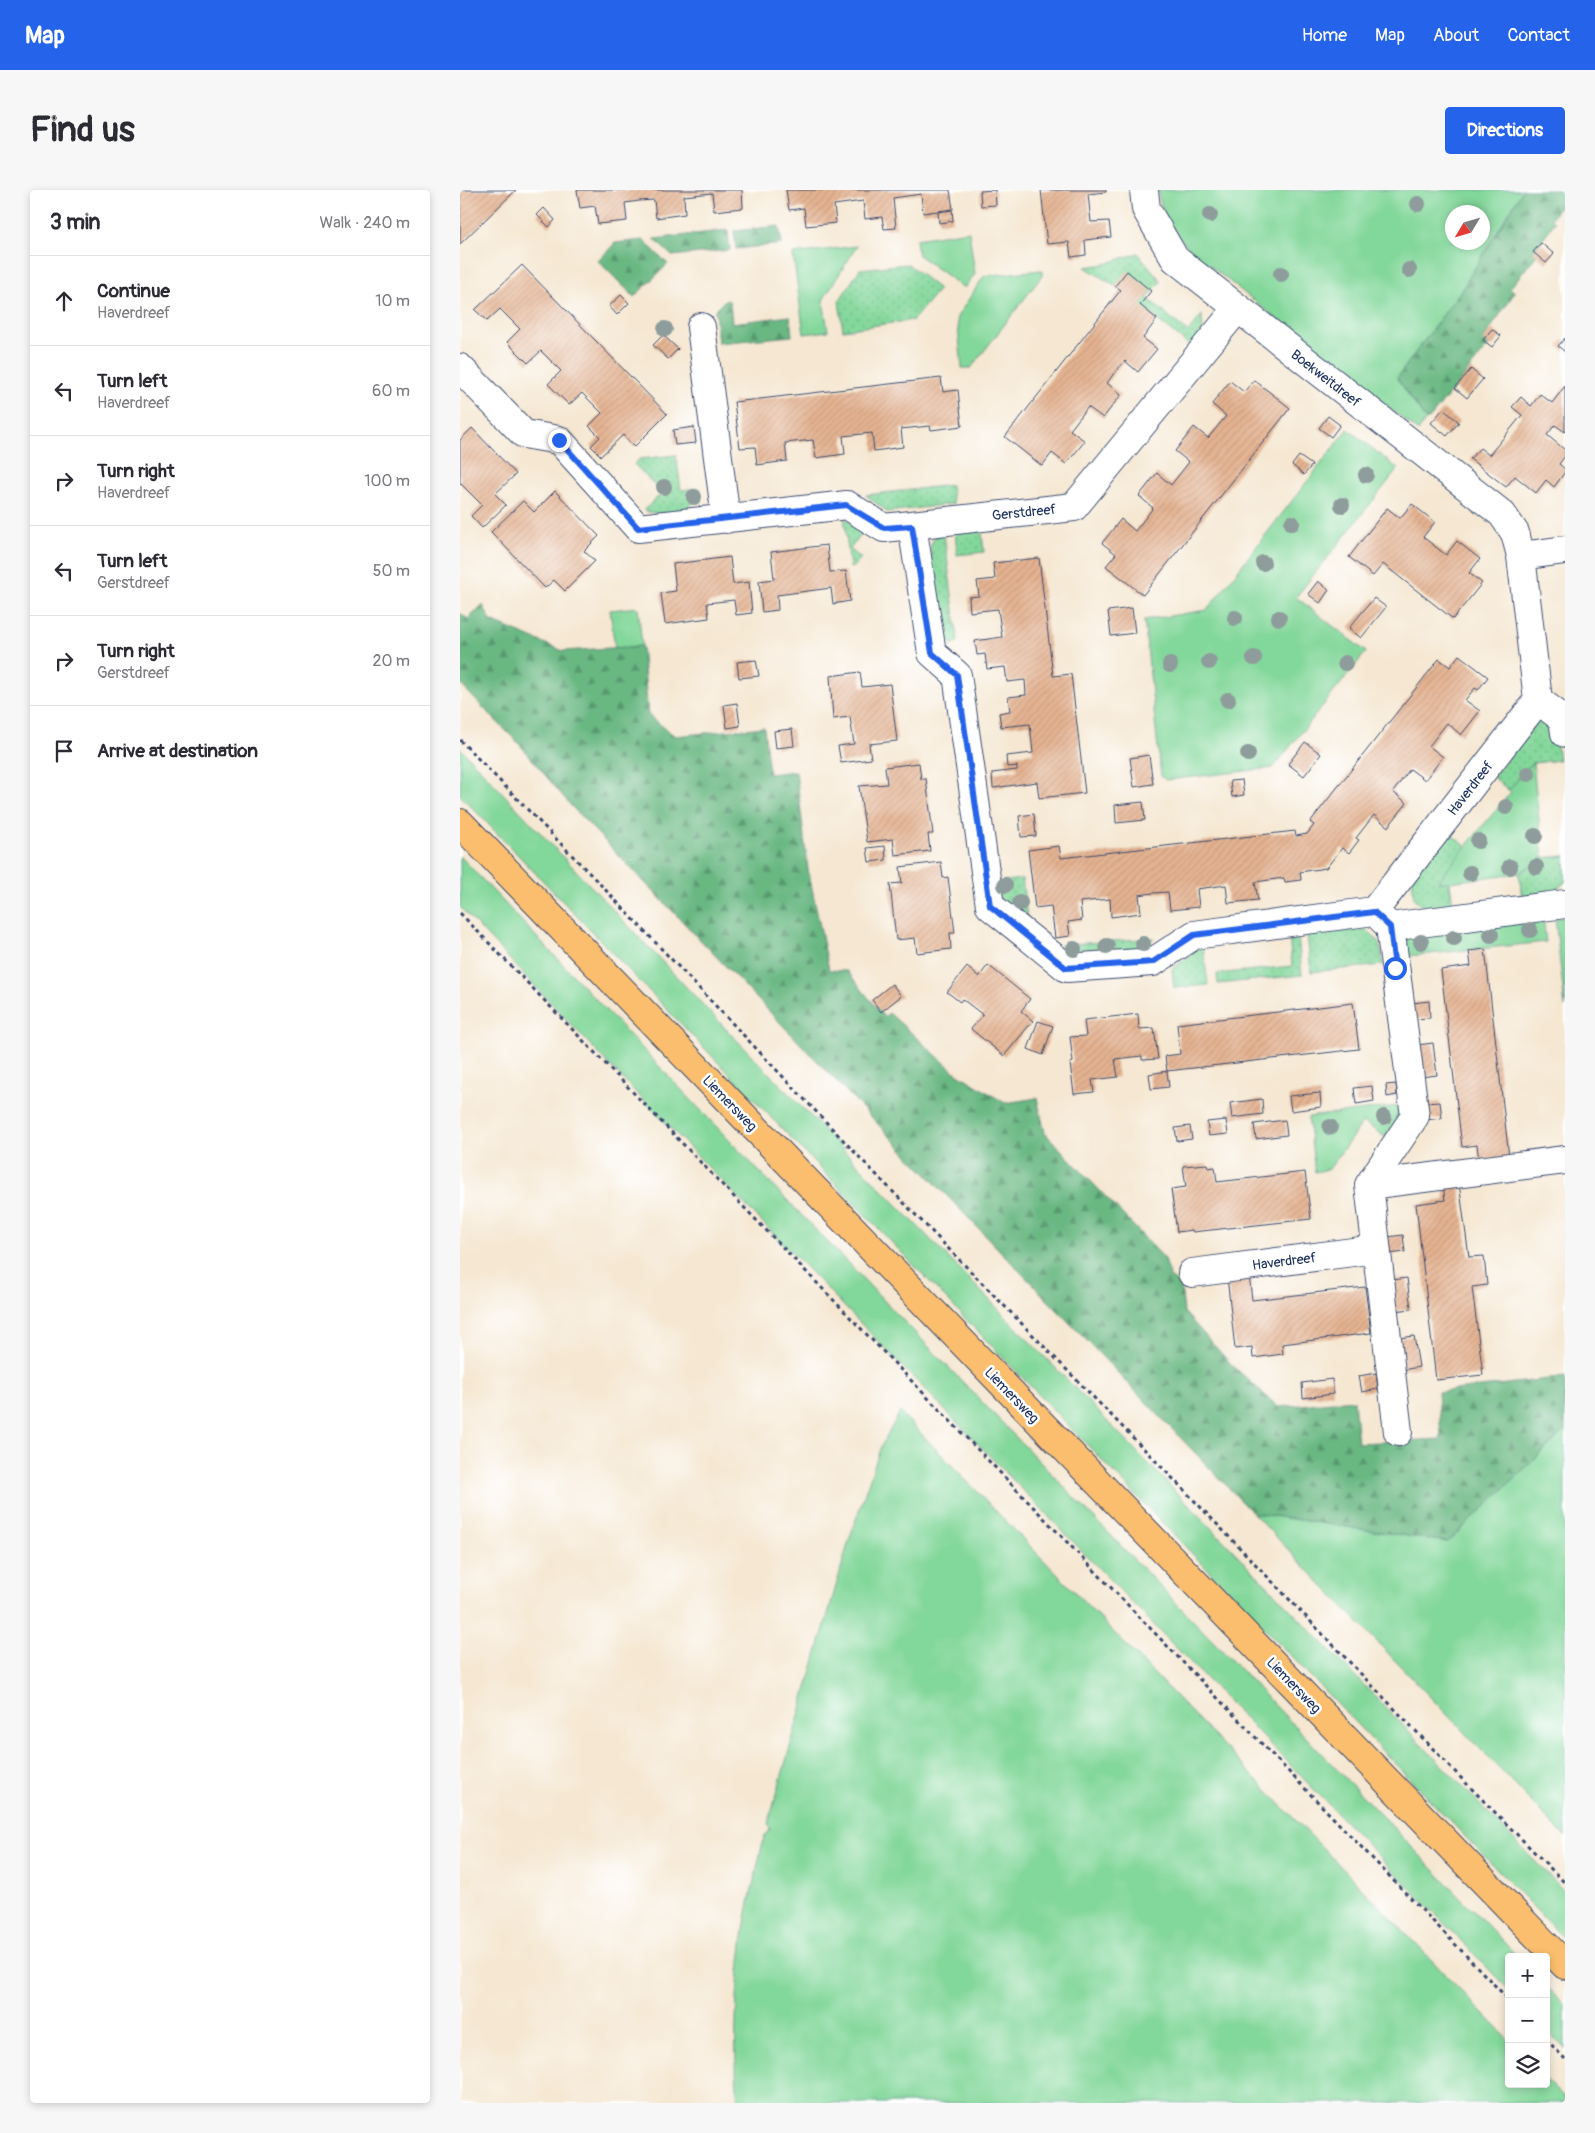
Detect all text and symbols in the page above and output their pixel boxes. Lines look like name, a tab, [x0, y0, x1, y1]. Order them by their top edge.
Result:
text: Map	[25, 21, 65, 50]
text: Home	[1302, 24, 1347, 47]
text: Map	[1375, 24, 1405, 47]
text: About	[1433, 24, 1479, 47]
text: Contact	[1507, 24, 1570, 47]
button: Directions	[1445, 107, 1565, 154]
text: Find us	[30, 108, 135, 152]
north arrow	[1445, 205, 1490, 250]
text: 3 min	[50, 209, 100, 236]
text: Walk · 240 m	[319, 213, 410, 233]
text: Continue	[97, 279, 170, 303]
icon: ahead	[50, 287, 78, 315]
text: 10 m	[375, 291, 410, 311]
text: Haverdreef	[97, 303, 171, 323]
street label: Boekweitdreef	[1287, 346, 1364, 411]
text: Turn left	[97, 369, 167, 393]
icon: left	[50, 377, 78, 405]
text: 60 m	[372, 381, 410, 401]
text: Haverdreef	[97, 393, 171, 413]
route end	[548, 429, 571, 452]
text: Turn right	[97, 459, 175, 483]
icon: right	[50, 467, 78, 495]
text: 100 m	[364, 471, 410, 491]
text: Haverdreef	[97, 483, 171, 503]
street label: Gerstdreef	[991, 501, 1057, 524]
text: Turn left	[97, 549, 167, 573]
icon: left	[50, 557, 78, 585]
text: 50 m	[373, 561, 410, 581]
text: Gerstdreef	[97, 573, 170, 593]
text: Turn right	[97, 639, 175, 663]
icon: right	[50, 647, 78, 675]
text: 20 m	[372, 651, 410, 671]
text: Gerstdreef	[97, 663, 170, 683]
icon: arrive	[50, 737, 78, 765]
text: Arrive at destination	[97, 739, 258, 763]
street label: Haverdreef	[1444, 757, 1497, 819]
route start	[1384, 957, 1407, 980]
street label: Liemersweg	[699, 1072, 760, 1135]
street label: Haverdreef	[1251, 1249, 1317, 1274]
street label: Liemersweg	[981, 1364, 1042, 1427]
street label: Liemersweg	[1263, 1654, 1324, 1717]
map controls	[1505, 1953, 1550, 2088]
button: +	[1505, 1953, 1550, 1998]
button: −	[1505, 1998, 1550, 2043]
button: layers	[1505, 2043, 1550, 2088]

